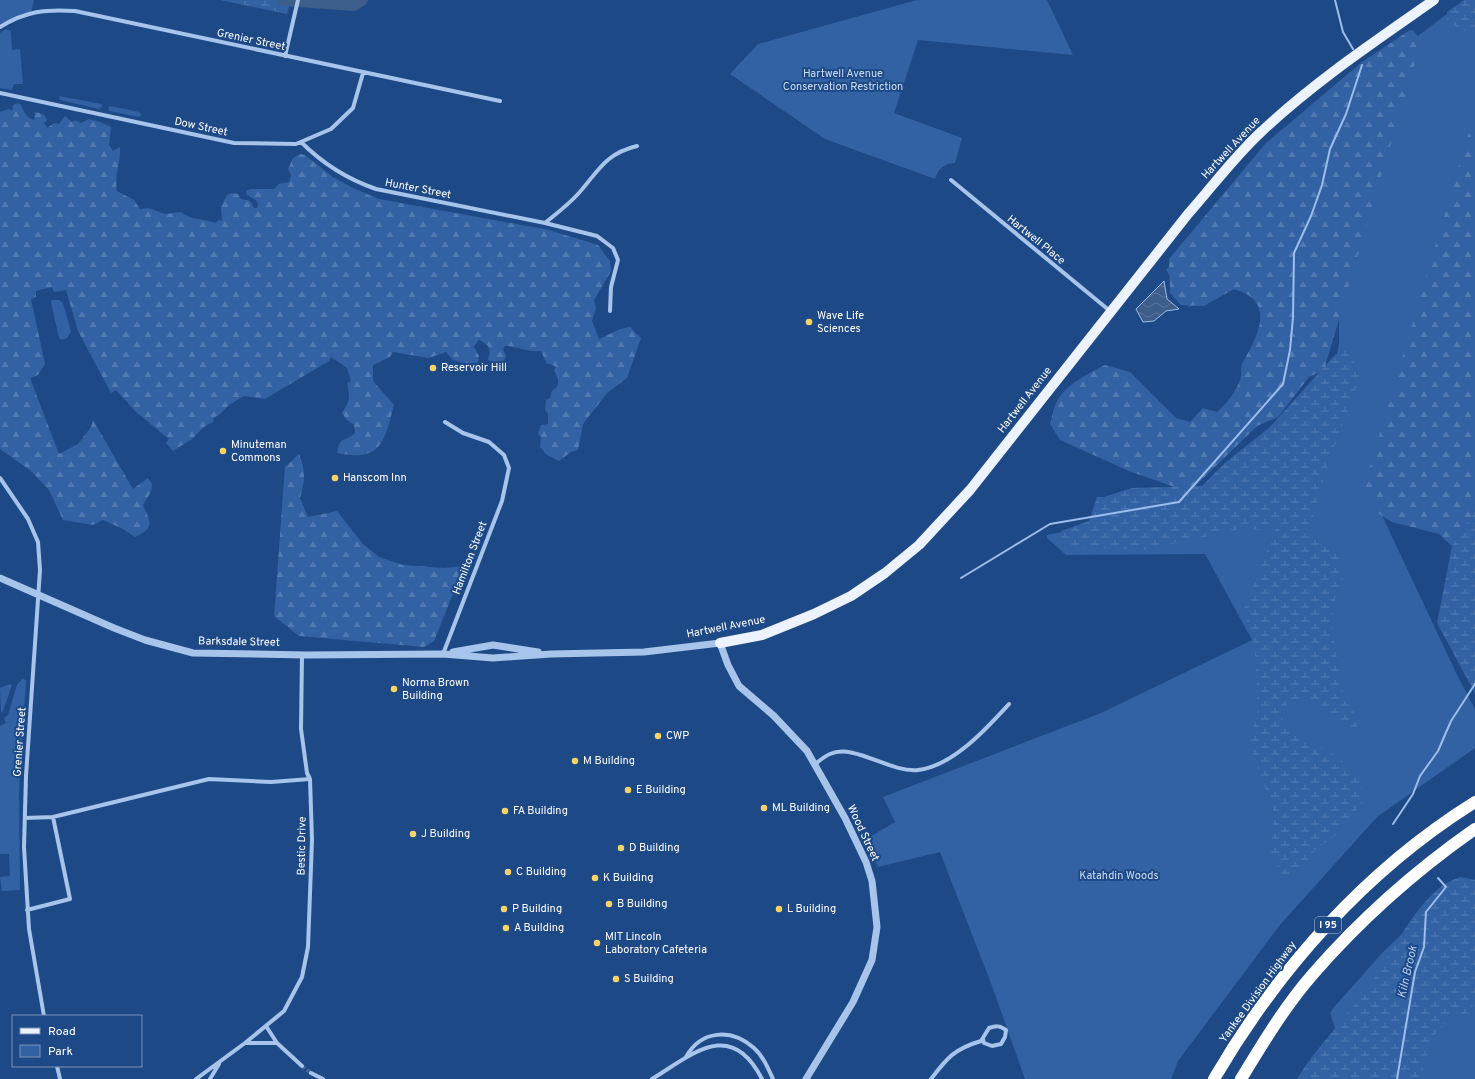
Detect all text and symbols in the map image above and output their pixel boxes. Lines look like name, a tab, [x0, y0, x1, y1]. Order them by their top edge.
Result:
street label: Grenier Street	[215, 26, 287, 54]
park label: Hartwell Avenue Conservation Restriction	[783, 67, 903, 94]
street label: Hartwell Avenue	[1199, 114, 1263, 182]
street label: Dow Street	[173, 115, 229, 139]
street label: Hunter Street	[384, 176, 452, 202]
street label: Hartwell Place	[1004, 212, 1068, 268]
place label: Wave Life Sciences	[817, 309, 864, 336]
marker: Wave Life Sciences	[804, 317, 814, 327]
place label: Reservoir Hill	[441, 361, 507, 375]
marker: Reservoir Hill	[428, 363, 438, 373]
street label: Hartwell Avenue	[995, 364, 1055, 436]
place label: Minuteman Commons	[231, 438, 287, 465]
marker: Minuteman Commons	[218, 446, 228, 456]
place label: Hanscom Inn	[343, 471, 407, 485]
marker: Hanscom Inn	[330, 473, 340, 483]
street label: Hamilton Street	[450, 519, 490, 597]
street label: Hartwell Avenue	[685, 612, 767, 642]
street label: Barksdale Street	[198, 634, 280, 650]
place label: Norma Brown Building	[402, 676, 469, 703]
marker: Norma Brown Building	[389, 684, 399, 694]
street label: Grenier Street	[11, 707, 29, 777]
place label: CWP	[666, 729, 689, 743]
marker: CWP	[653, 731, 663, 741]
place label: M Building	[583, 754, 635, 768]
marker: M Building	[570, 756, 580, 766]
place label: E Building	[636, 783, 686, 797]
marker: E Building	[623, 785, 633, 795]
place label: ML Building	[772, 801, 830, 815]
marker: ML Building	[759, 803, 769, 813]
street label: Wood Street	[844, 803, 882, 863]
place label: FA Building	[513, 804, 568, 818]
marker: FA Building	[500, 806, 510, 816]
street label: Bestic Drive	[294, 816, 310, 876]
place label: J Building	[421, 827, 470, 841]
marker: J Building	[408, 829, 418, 839]
place label: D Building	[629, 841, 680, 855]
marker: D Building	[616, 843, 626, 853]
place label: C Building	[516, 865, 566, 879]
marker: C Building	[503, 867, 513, 877]
park label: Katahdin Woods	[1079, 869, 1159, 883]
place label: K Building	[603, 871, 653, 885]
marker: K Building	[590, 873, 600, 883]
place label: B Building	[617, 897, 667, 911]
marker: B Building	[604, 899, 614, 909]
place label: P Building	[512, 902, 562, 916]
place label: L Building	[787, 902, 836, 916]
marker: P Building	[499, 904, 509, 914]
marker: L Building	[774, 904, 784, 914]
road number: I 95	[1315, 917, 1341, 933]
place label: A Building	[514, 921, 564, 935]
marker: A Building	[501, 923, 511, 933]
place label: MIT Lincoln Laboratory Cafeteria	[605, 930, 707, 957]
marker: MIT Lincoln Laboratory Cafeteria	[592, 938, 602, 948]
street label: Yankee Division Highway	[1216, 938, 1300, 1046]
water label: Kiln Brook	[1394, 943, 1422, 1000]
place label: S Building	[624, 972, 674, 986]
marker: S Building	[611, 974, 621, 984]
legend	[12, 1015, 142, 1067]
text: Road	[48, 1024, 76, 1040]
text: Park	[48, 1044, 73, 1060]

